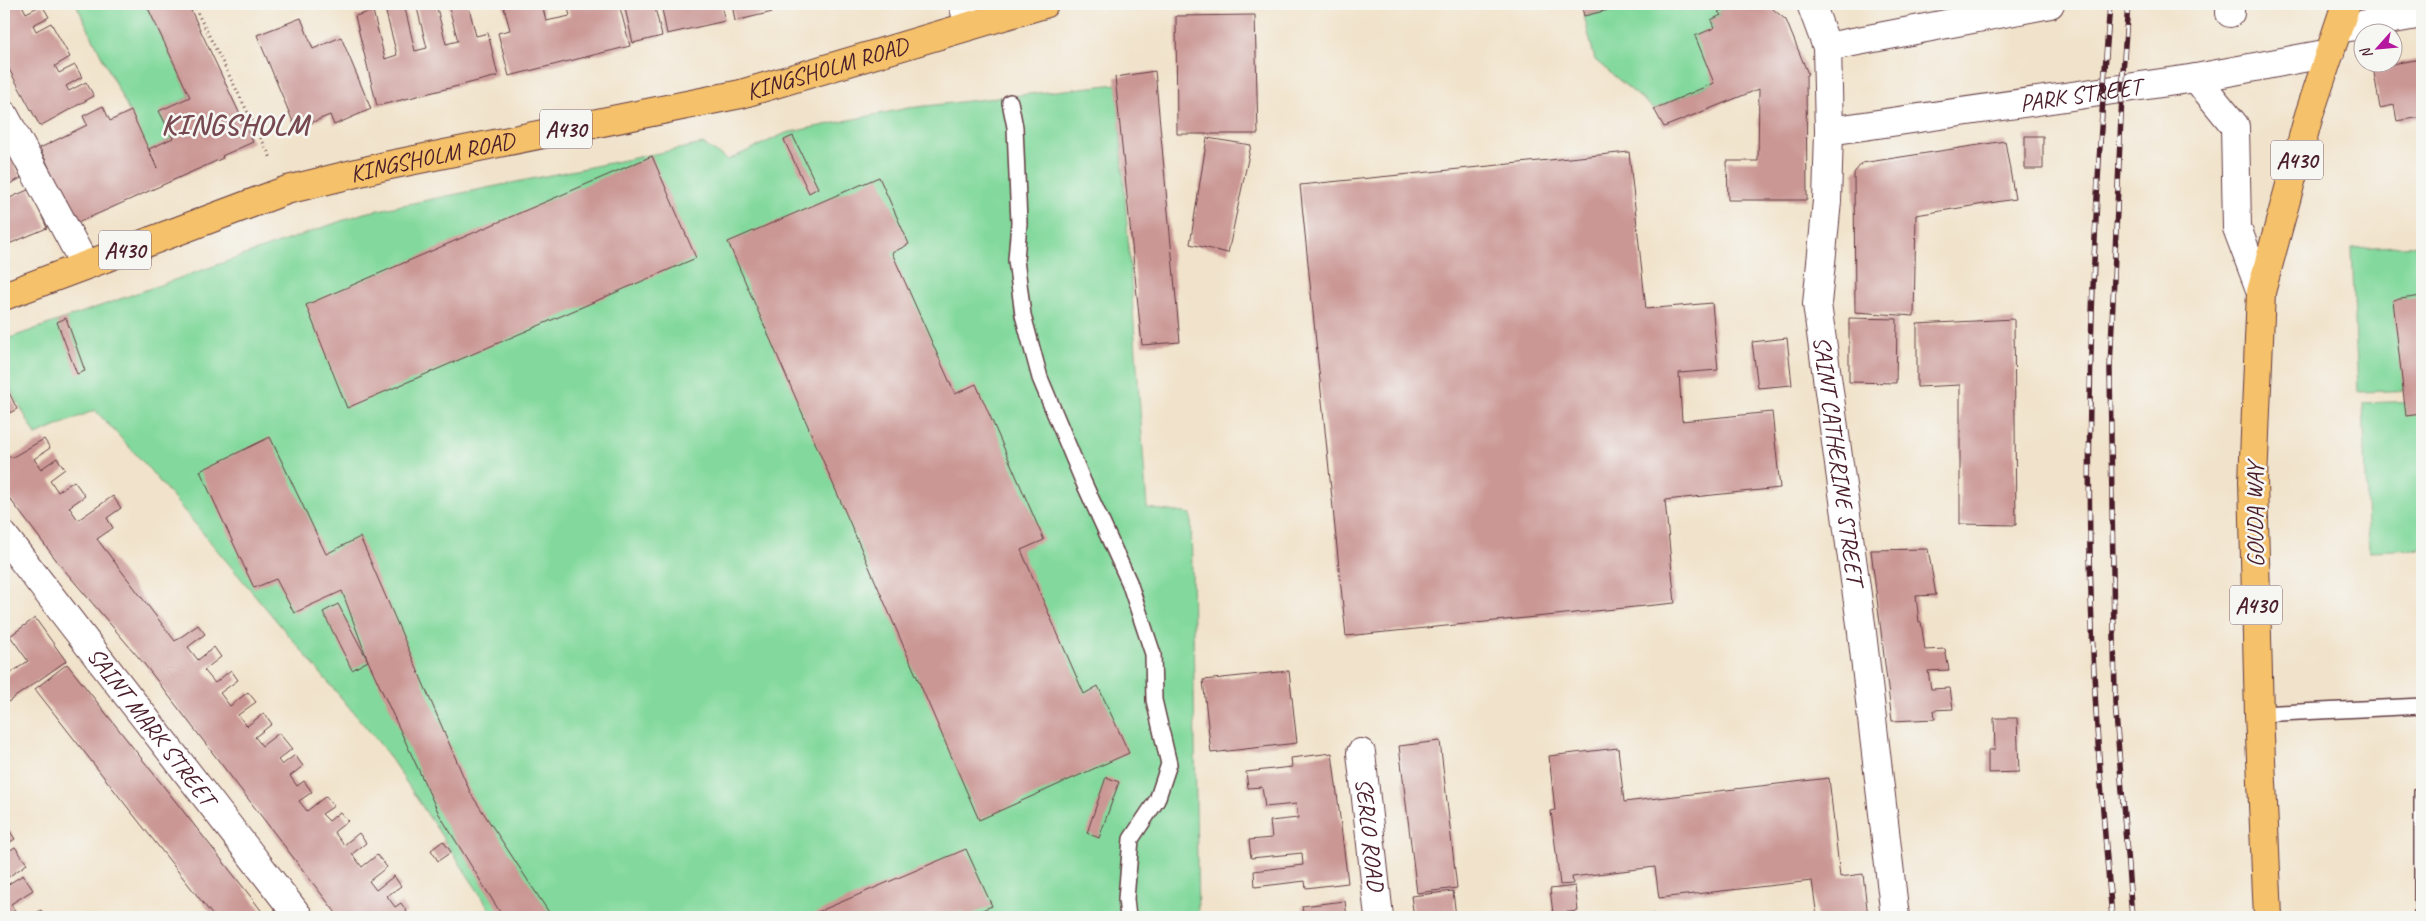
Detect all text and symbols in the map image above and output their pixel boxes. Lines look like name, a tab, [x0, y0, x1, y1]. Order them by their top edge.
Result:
north arrow	[2354, 22, 2404, 72]
street label: KINGSHOLM ROAD	[743, 30, 913, 107]
text: N	[2356, 44, 2376, 61]
street label: PARK STREET	[2018, 70, 2148, 118]
district label: KINGSHOLM	[161, 106, 312, 143]
road number: A430	[540, 110, 592, 148]
street label: KINGSHOLM ROAD	[347, 125, 519, 189]
road number: A430	[2271, 140, 2323, 180]
road number: A430	[99, 230, 151, 270]
street label: SAINT CATHERINE STREET	[1807, 334, 1871, 592]
street label: GOUDA WAY	[2240, 458, 2270, 567]
road number: A430	[2230, 586, 2282, 624]
street label: SAINT MARK STREET	[81, 641, 226, 816]
street label: SERLO ROAD	[1349, 777, 1391, 894]

